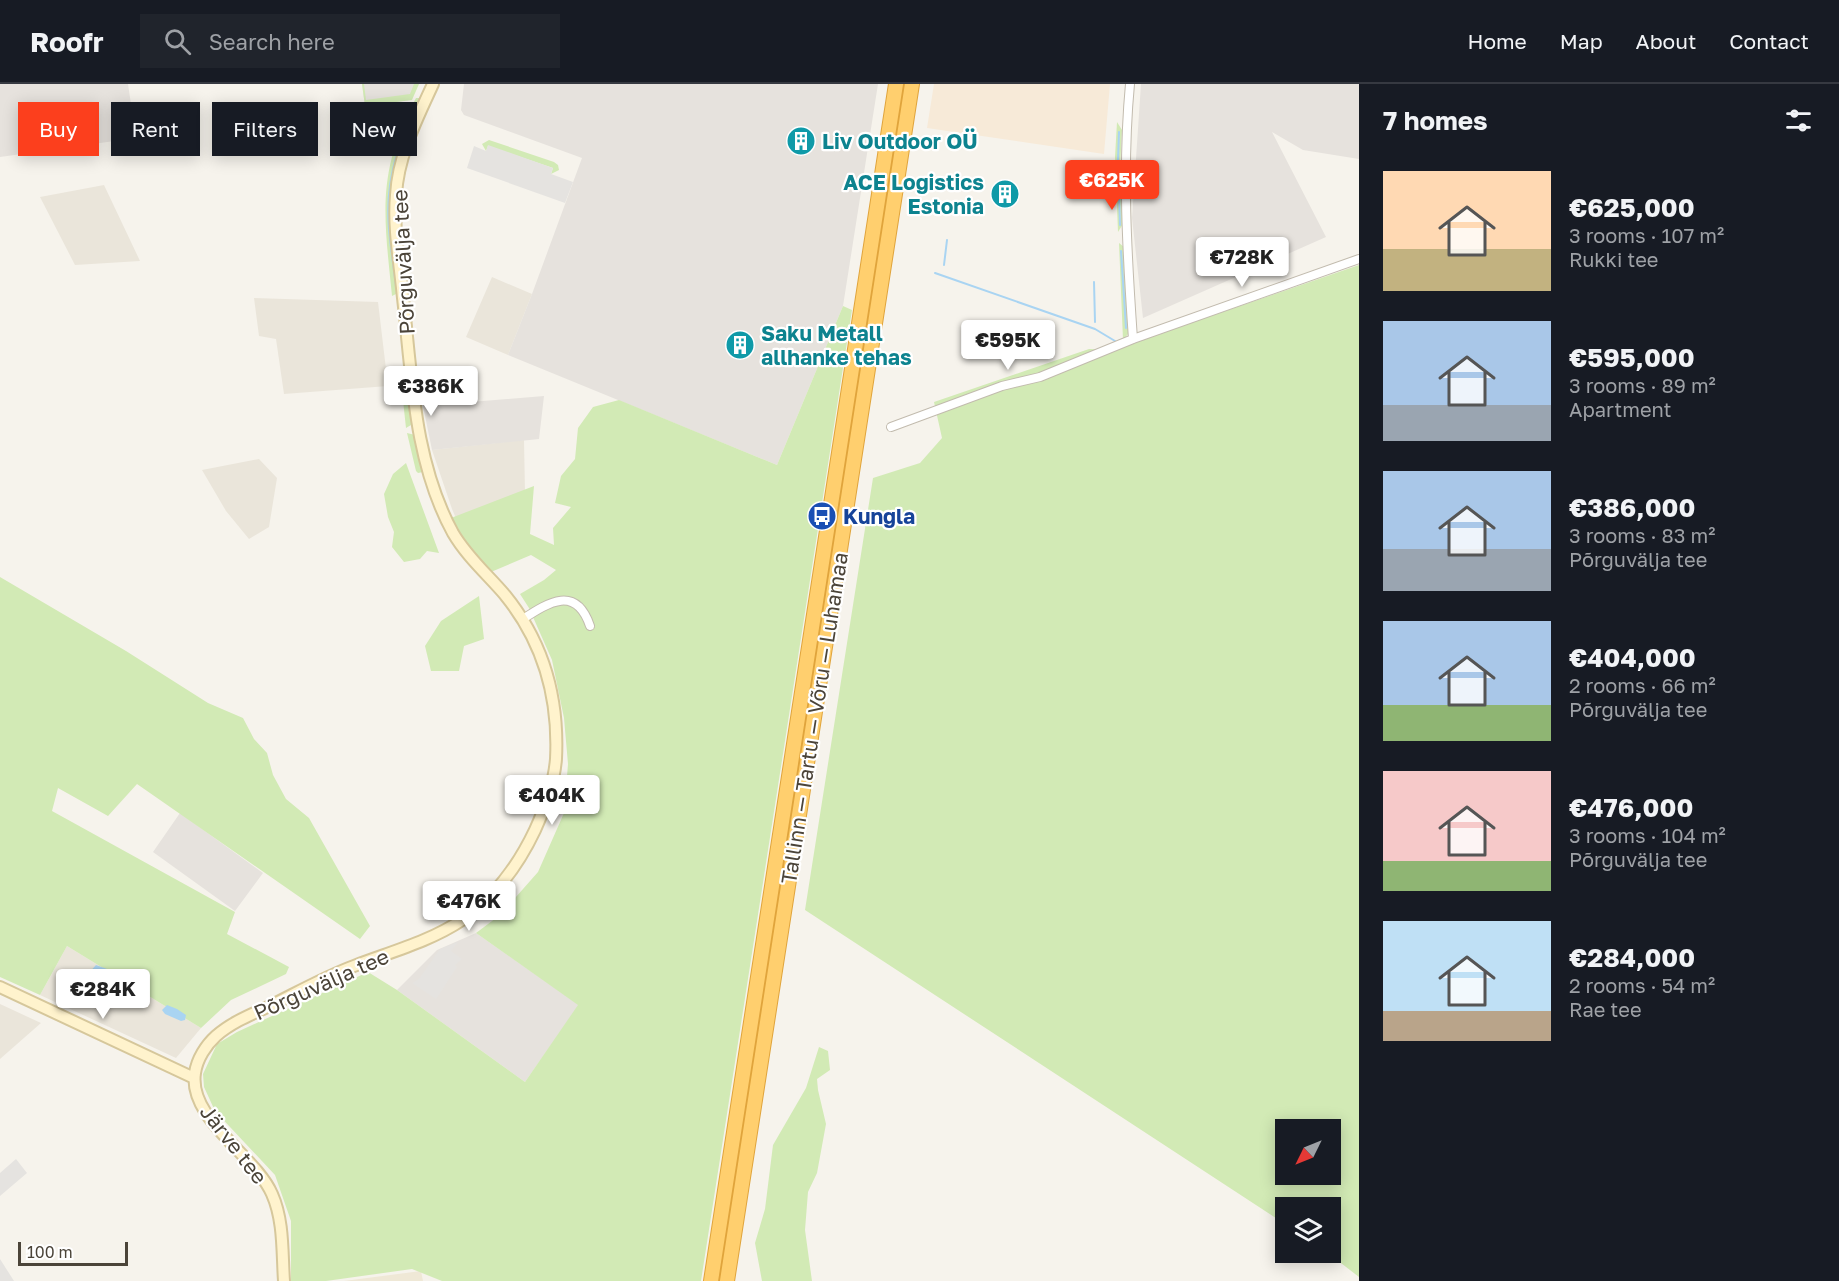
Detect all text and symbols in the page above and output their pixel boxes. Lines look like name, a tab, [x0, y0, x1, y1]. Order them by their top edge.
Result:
search box	[140, 14, 560, 68]
text: Roofr	[30, 25, 104, 58]
icon: search	[161, 25, 194, 58]
text: Search here	[209, 28, 335, 55]
text: Home	[1467, 28, 1527, 54]
text: Map	[1560, 28, 1603, 54]
text: About	[1636, 28, 1696, 54]
text: Contact	[1729, 28, 1809, 54]
chip: Buy	[18, 102, 99, 156]
chip: Rent	[111, 102, 200, 156]
chip: Filters	[212, 102, 318, 156]
chip: New	[330, 102, 417, 156]
icon: filters	[1782, 104, 1815, 137]
text: 7 homes	[1383, 105, 1488, 136]
building icon: Liv Outdoor OÜ	[785, 125, 817, 157]
place label: Liv Outdoor OÜ	[822, 128, 978, 154]
pin: €625K	[1070, 160, 1154, 211]
text: €625K	[1079, 167, 1145, 191]
place label: ACE Logistics Estonia	[843, 169, 984, 219]
building icon: ACE Logistics Estonia	[989, 178, 1021, 210]
street label: Põrguvälja tee	[386, 189, 420, 335]
text: €625,000	[1569, 192, 1695, 223]
icon: home	[1431, 195, 1503, 267]
text: 3 rooms · 107 m²	[1569, 223, 1724, 247]
pin: €728K	[1200, 237, 1284, 288]
text: €728K	[1210, 244, 1274, 268]
text: Rukki tee	[1569, 247, 1658, 271]
place label: Saku Metall allhanke tehas	[761, 320, 912, 370]
pin: €595K	[966, 320, 1050, 371]
text: €595K	[975, 327, 1041, 351]
building icon: Saku Metall allhanke tehas	[724, 329, 756, 361]
text: €595,000	[1569, 342, 1695, 373]
icon: home	[1431, 345, 1503, 417]
pin: €386K	[389, 366, 473, 417]
text: €386K	[398, 373, 464, 397]
text: 3 rooms · 89 m²	[1569, 373, 1716, 397]
text: Apartment	[1569, 397, 1672, 421]
text: €386,000	[1569, 492, 1695, 523]
icon: home	[1431, 495, 1503, 567]
bus stop icon: Kungla	[806, 500, 838, 532]
place label: Kungla	[843, 503, 915, 529]
text: 3 rooms · 83 m²	[1569, 523, 1715, 547]
text: Põrguvälja tee	[1569, 547, 1707, 571]
street label: Tallinn — Tartu — Võru — Luhamaa	[775, 550, 853, 886]
text: €404,000	[1569, 642, 1696, 673]
icon: home	[1431, 645, 1503, 717]
text: 2 rooms · 66 m²	[1569, 673, 1716, 697]
text: Põrguvälja tee	[1569, 697, 1707, 721]
pin: €404K	[510, 775, 594, 826]
text: €404K	[519, 782, 585, 806]
text: €476,000	[1569, 792, 1693, 823]
icon: home	[1431, 795, 1503, 867]
text: 3 rooms · 104 m²	[1569, 823, 1726, 847]
text: Põrguvälja tee	[1569, 847, 1707, 871]
pin: €476K	[427, 881, 511, 932]
text: €476K	[437, 888, 501, 912]
text: €284,000	[1569, 942, 1695, 973]
street label: Põrguvälja tee	[249, 943, 393, 1025]
icon: home	[1431, 945, 1503, 1017]
pin: €284K	[61, 969, 145, 1020]
text: 2 rooms · 54 m²	[1569, 973, 1715, 997]
text: €284K	[70, 976, 136, 1000]
text: Rae tee	[1569, 997, 1642, 1021]
street label: Järve tee	[195, 1099, 273, 1189]
north arrow	[1275, 1119, 1341, 1185]
map controls	[1275, 1119, 1341, 1263]
button: layers	[1275, 1197, 1341, 1263]
scale bar	[18, 1239, 128, 1266]
text: 100 m	[27, 1242, 73, 1262]

